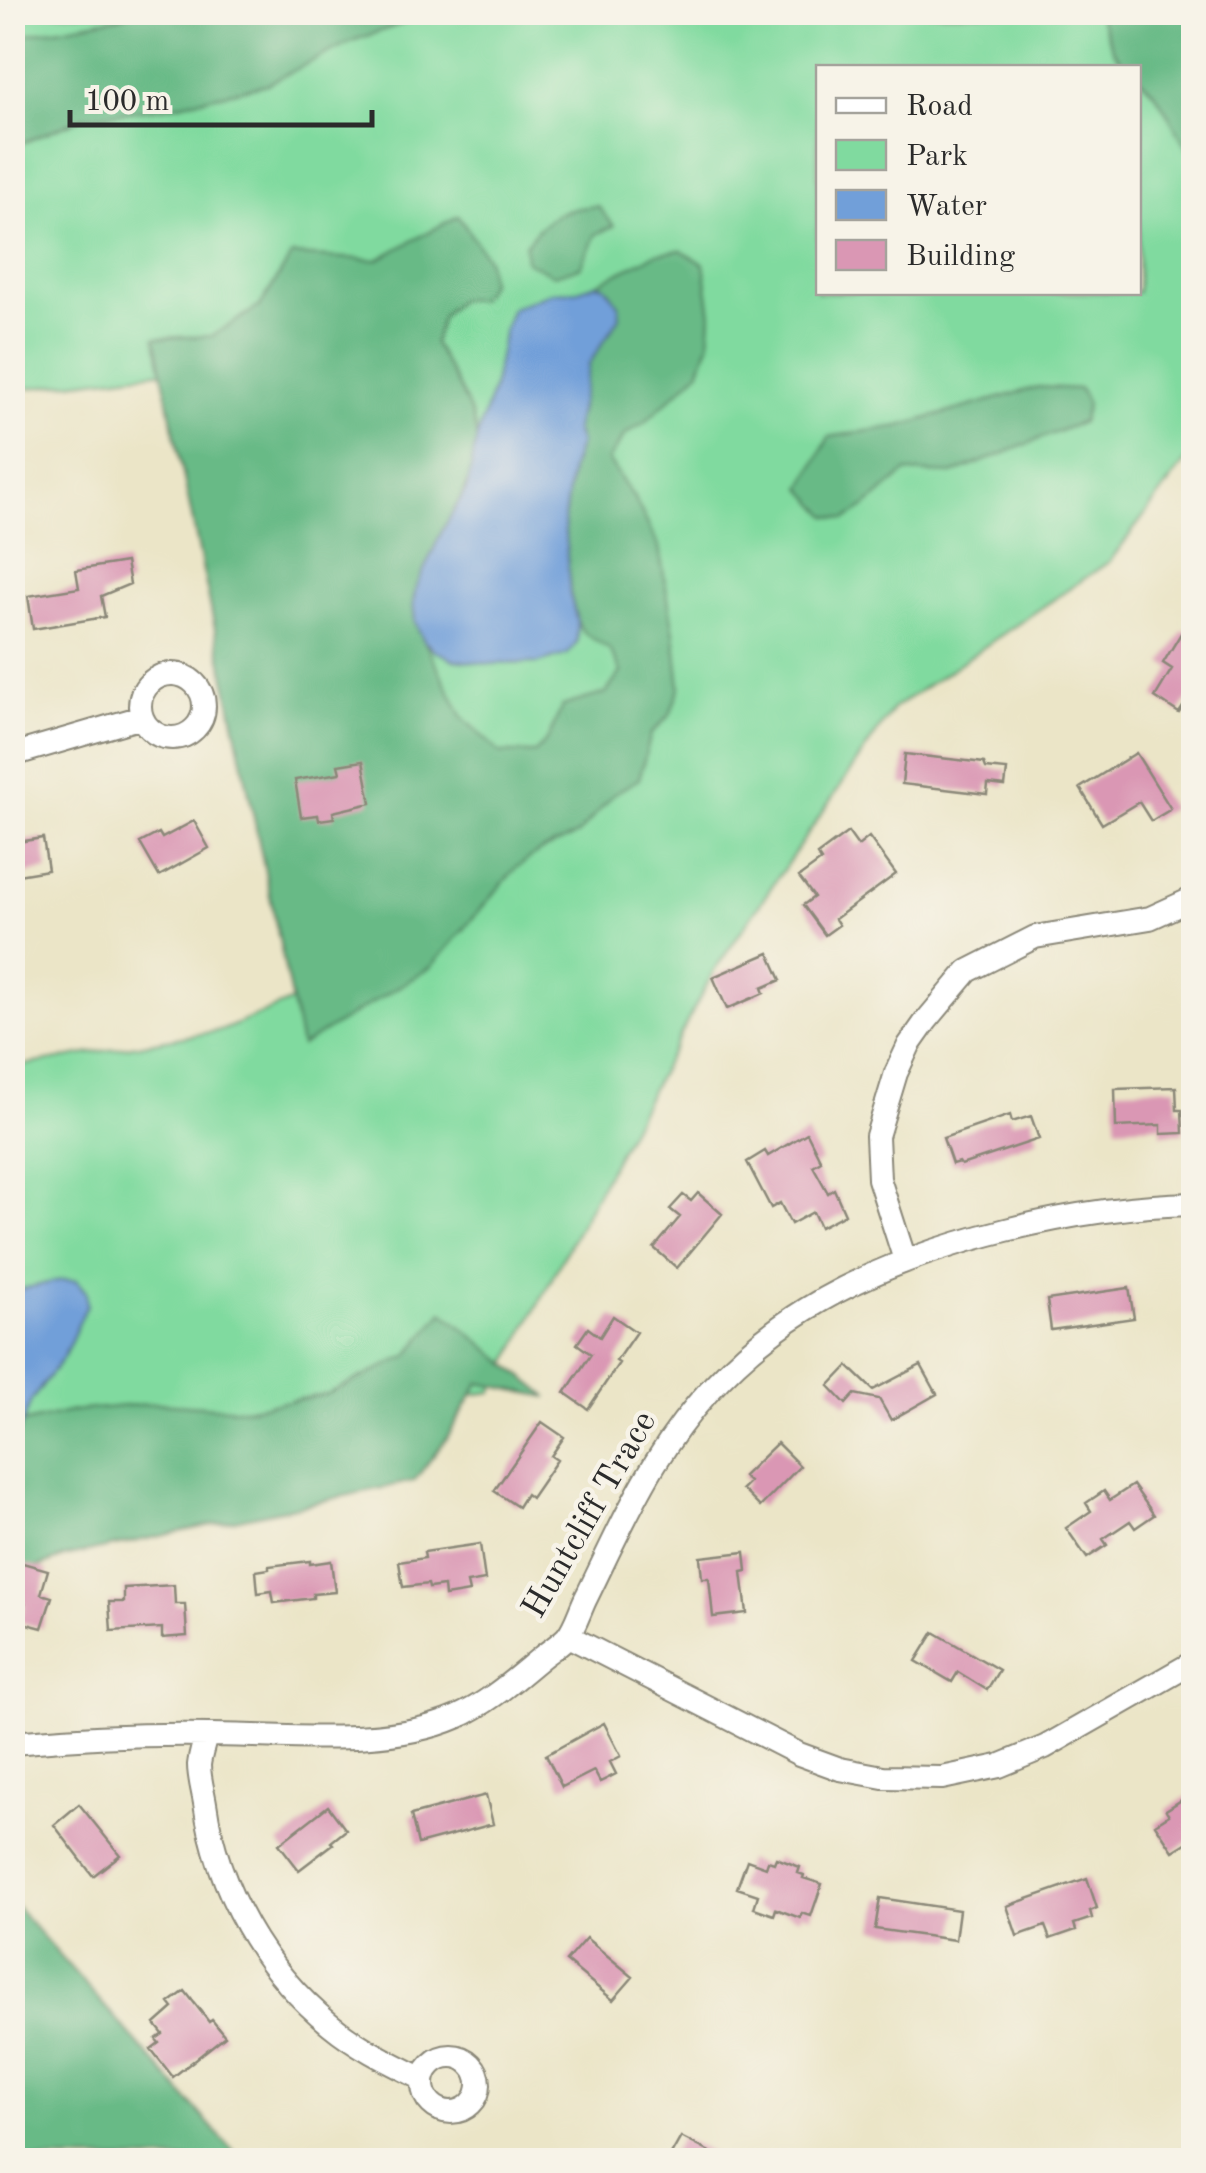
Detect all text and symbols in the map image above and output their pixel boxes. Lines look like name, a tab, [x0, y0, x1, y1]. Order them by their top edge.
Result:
scale bar	[70, 65, 372, 127]
legend	[816, 65, 1141, 295]
text: 100 m	[85, 87, 169, 117]
text: Road	[906, 92, 973, 122]
text: Park	[906, 142, 968, 172]
text: Water	[906, 192, 987, 222]
text: Building	[906, 242, 1015, 272]
street label: Huntcliff Trace	[517, 1406, 663, 1624]

